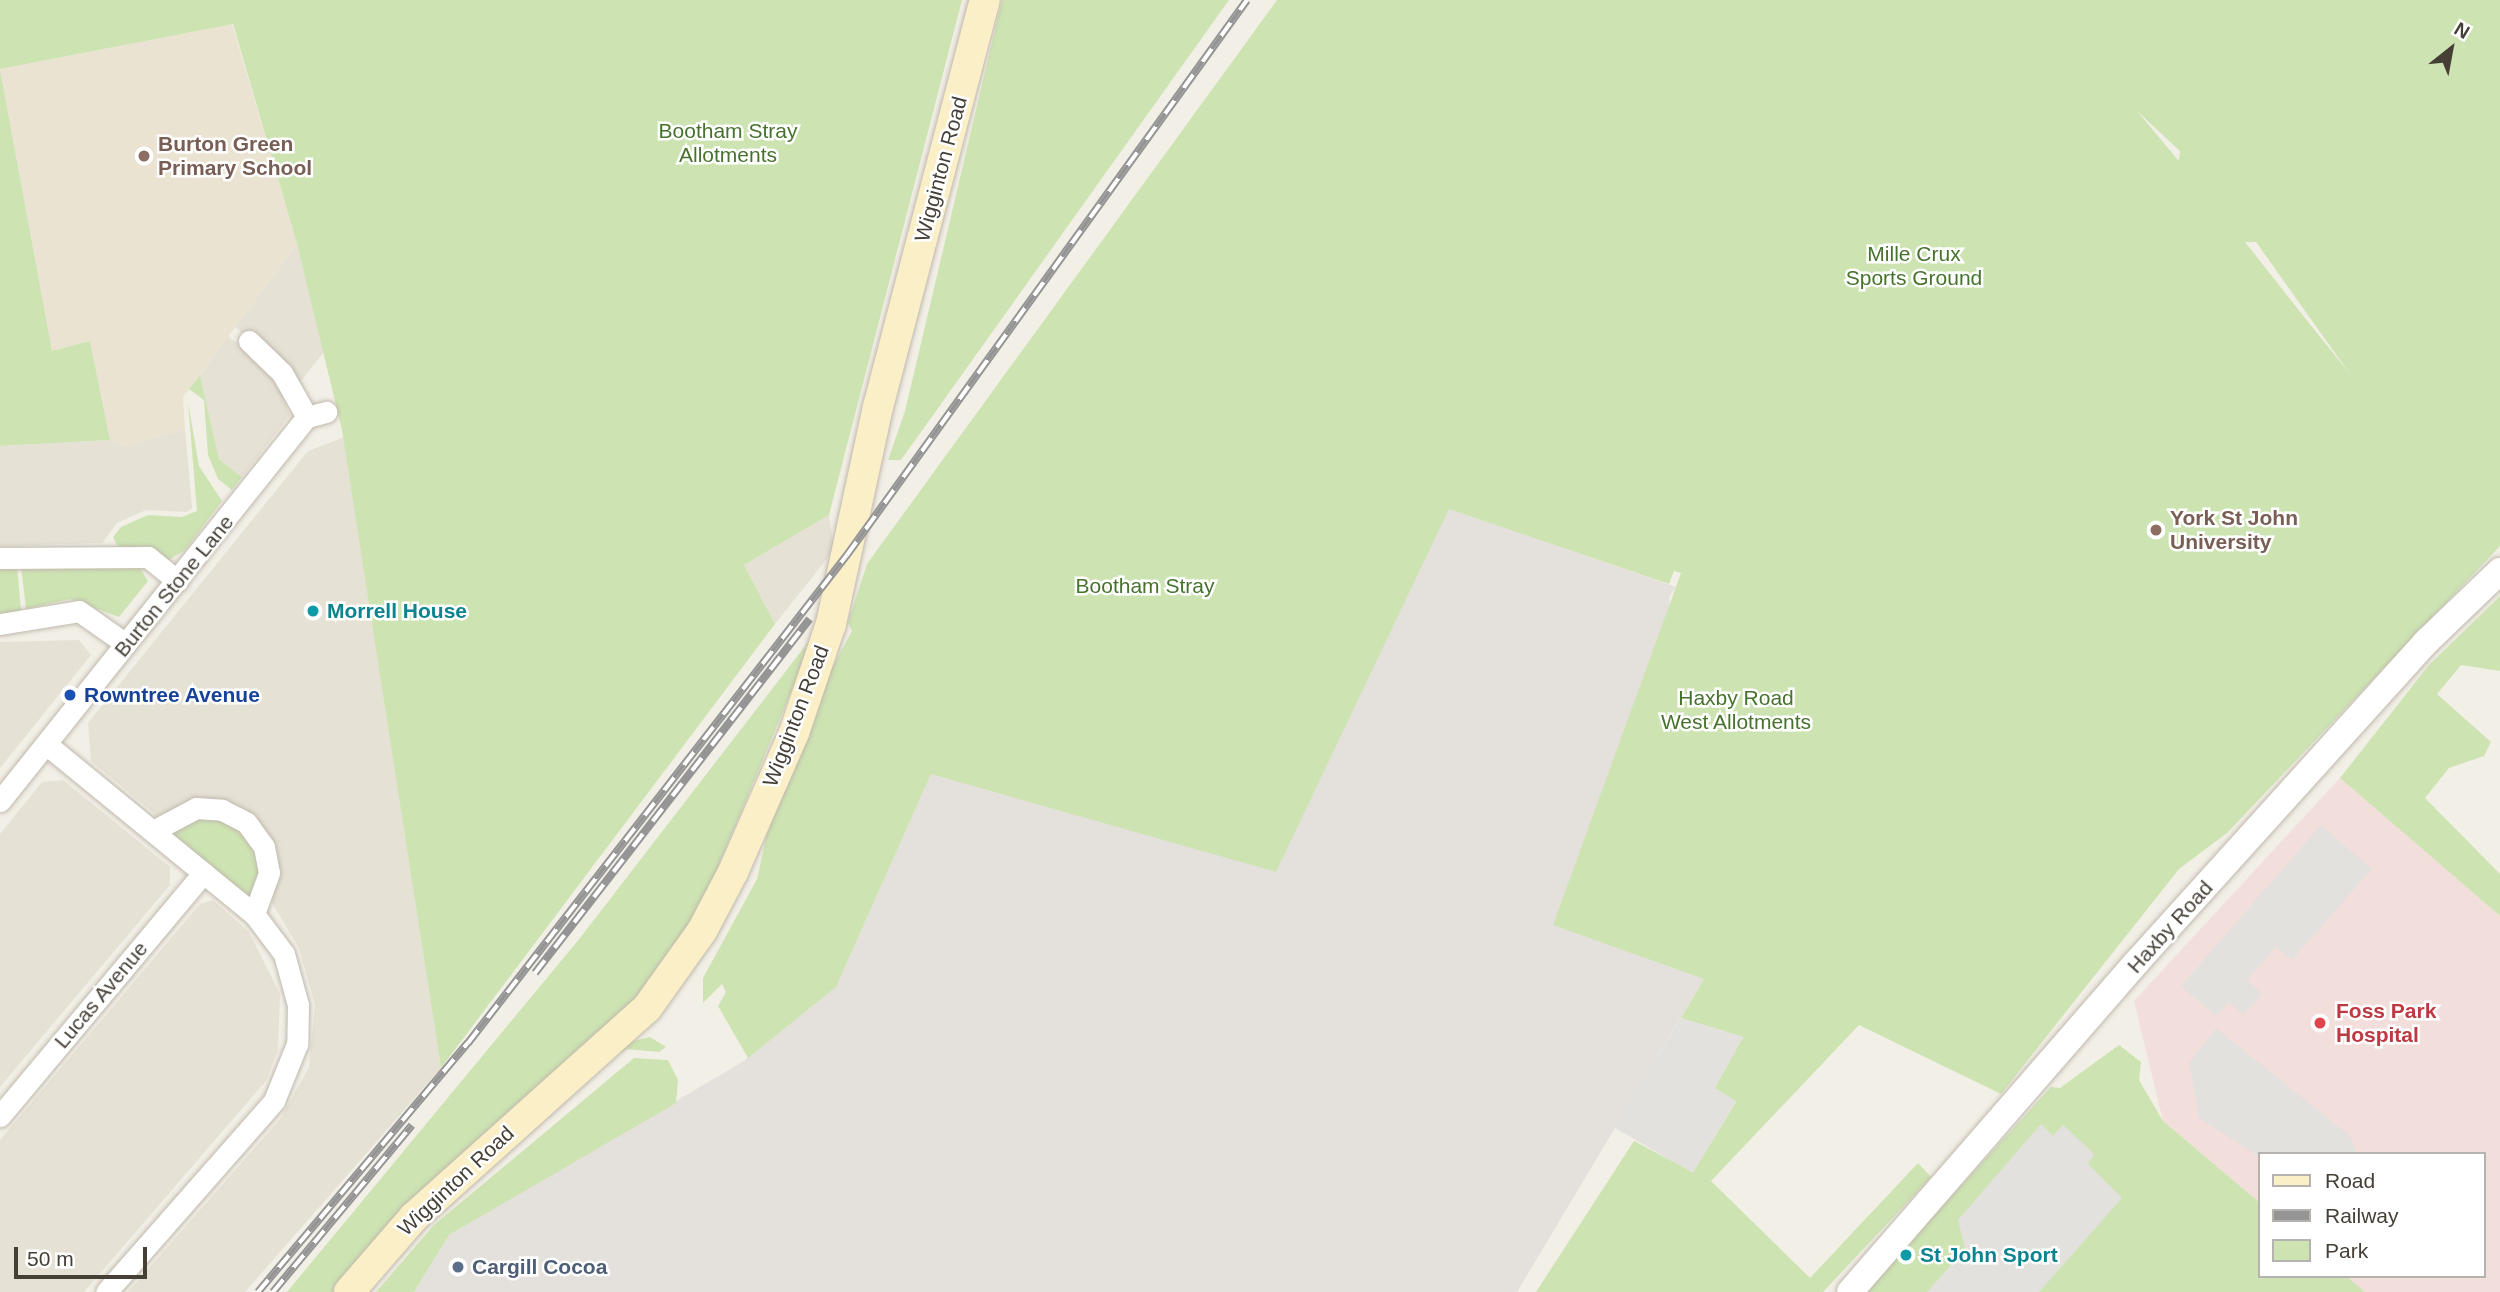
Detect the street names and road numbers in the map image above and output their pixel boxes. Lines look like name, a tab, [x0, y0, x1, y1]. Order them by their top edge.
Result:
street label: Wigginton Road	[909, 94, 973, 244]
street label: Burton Stone Lane	[109, 510, 239, 662]
street label: Wigginton Road	[757, 642, 835, 790]
street label: Haxby Road	[2122, 876, 2218, 978]
street label: Lucas Avenue	[49, 936, 153, 1054]
street label: Wigginton Road	[393, 1121, 519, 1241]

